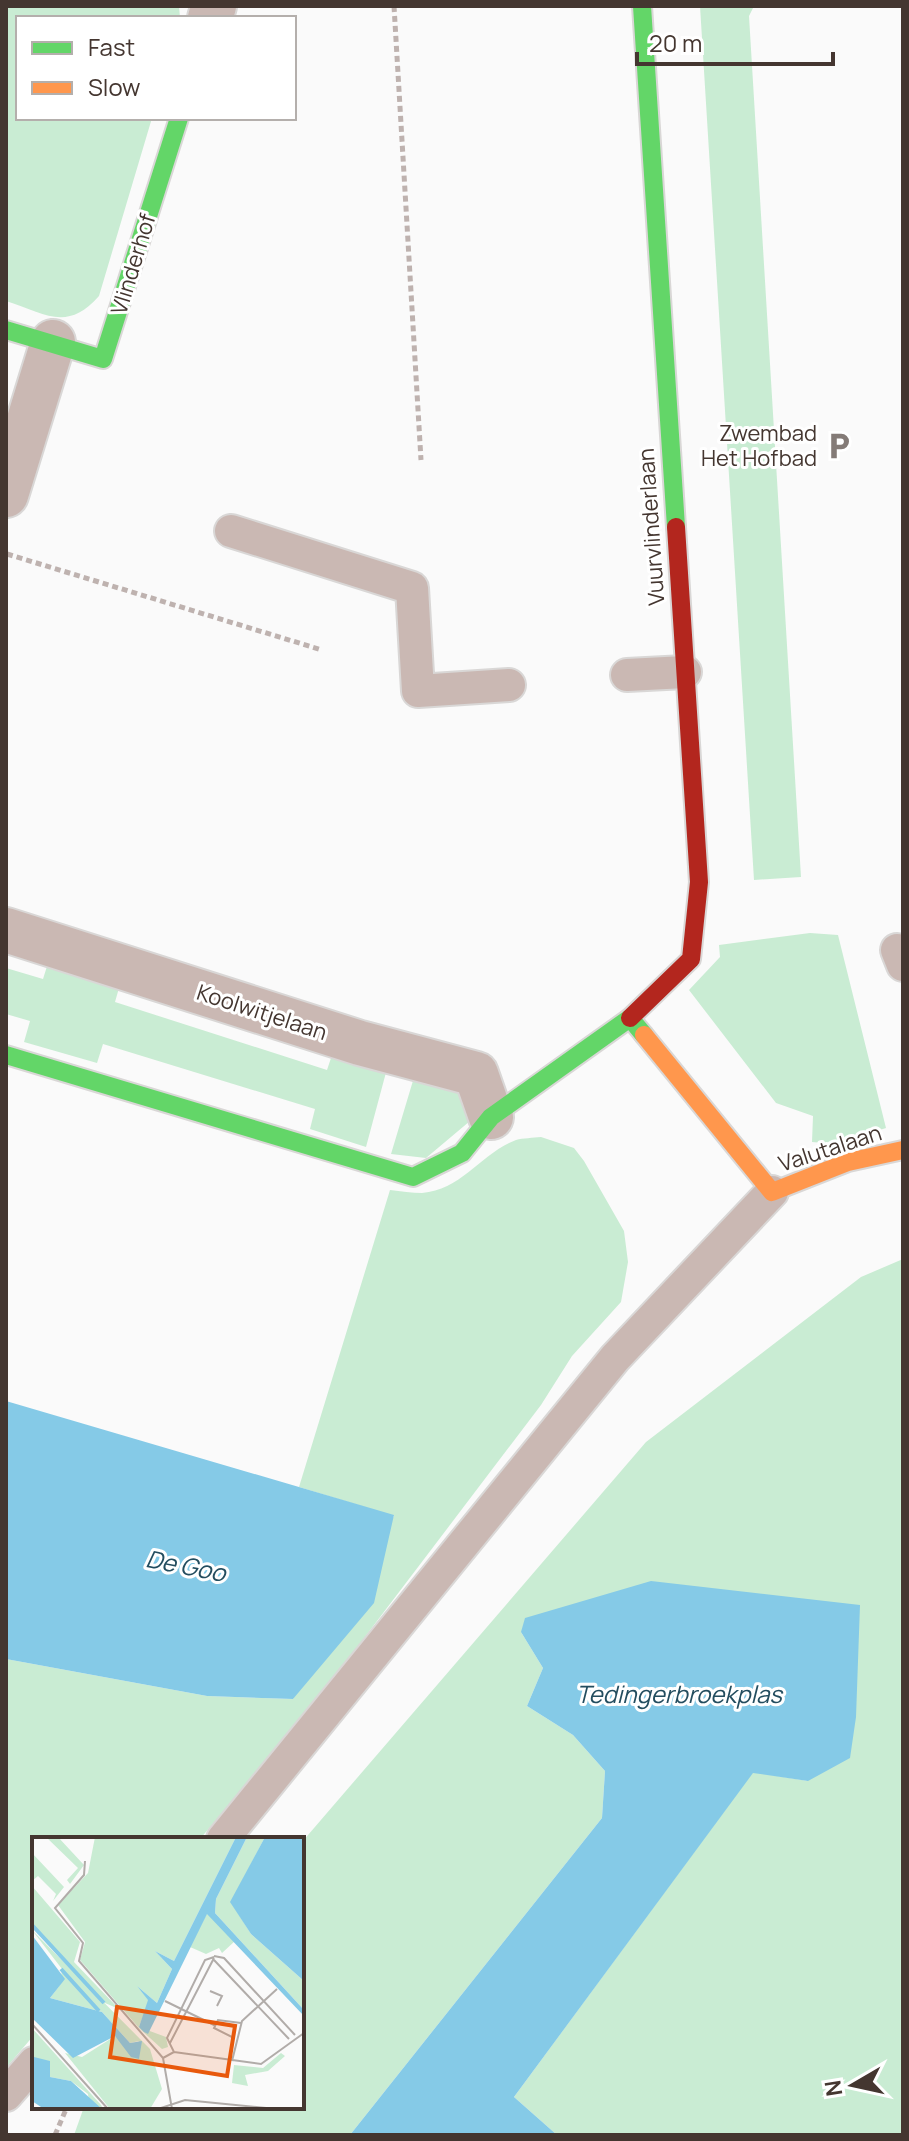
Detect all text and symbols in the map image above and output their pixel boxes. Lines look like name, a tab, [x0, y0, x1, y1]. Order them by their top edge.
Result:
legend	[16, 16, 296, 120]
scale bar	[637, 16, 833, 66]
text: 20 m	[649, 26, 702, 59]
text: Fast	[88, 30, 135, 63]
text: Slow	[88, 70, 141, 103]
street label: Vlinderhof	[103, 210, 163, 318]
place label: Zwembad Het Hofbad	[701, 418, 817, 473]
parking icon: Zwembad Het Hofbad	[824, 431, 854, 461]
street label: Vuurvlinderlaan	[631, 447, 671, 607]
street label: Koolwitjelaan	[193, 977, 331, 1047]
street label: Valutalaan	[775, 1117, 885, 1179]
water label: De Goo	[143, 1541, 230, 1589]
water label: Tedingerbroekplas	[576, 1677, 784, 1710]
inset map	[32, 1837, 304, 2109]
north arrow	[813, 2045, 893, 2125]
text: N	[817, 2078, 849, 2098]

